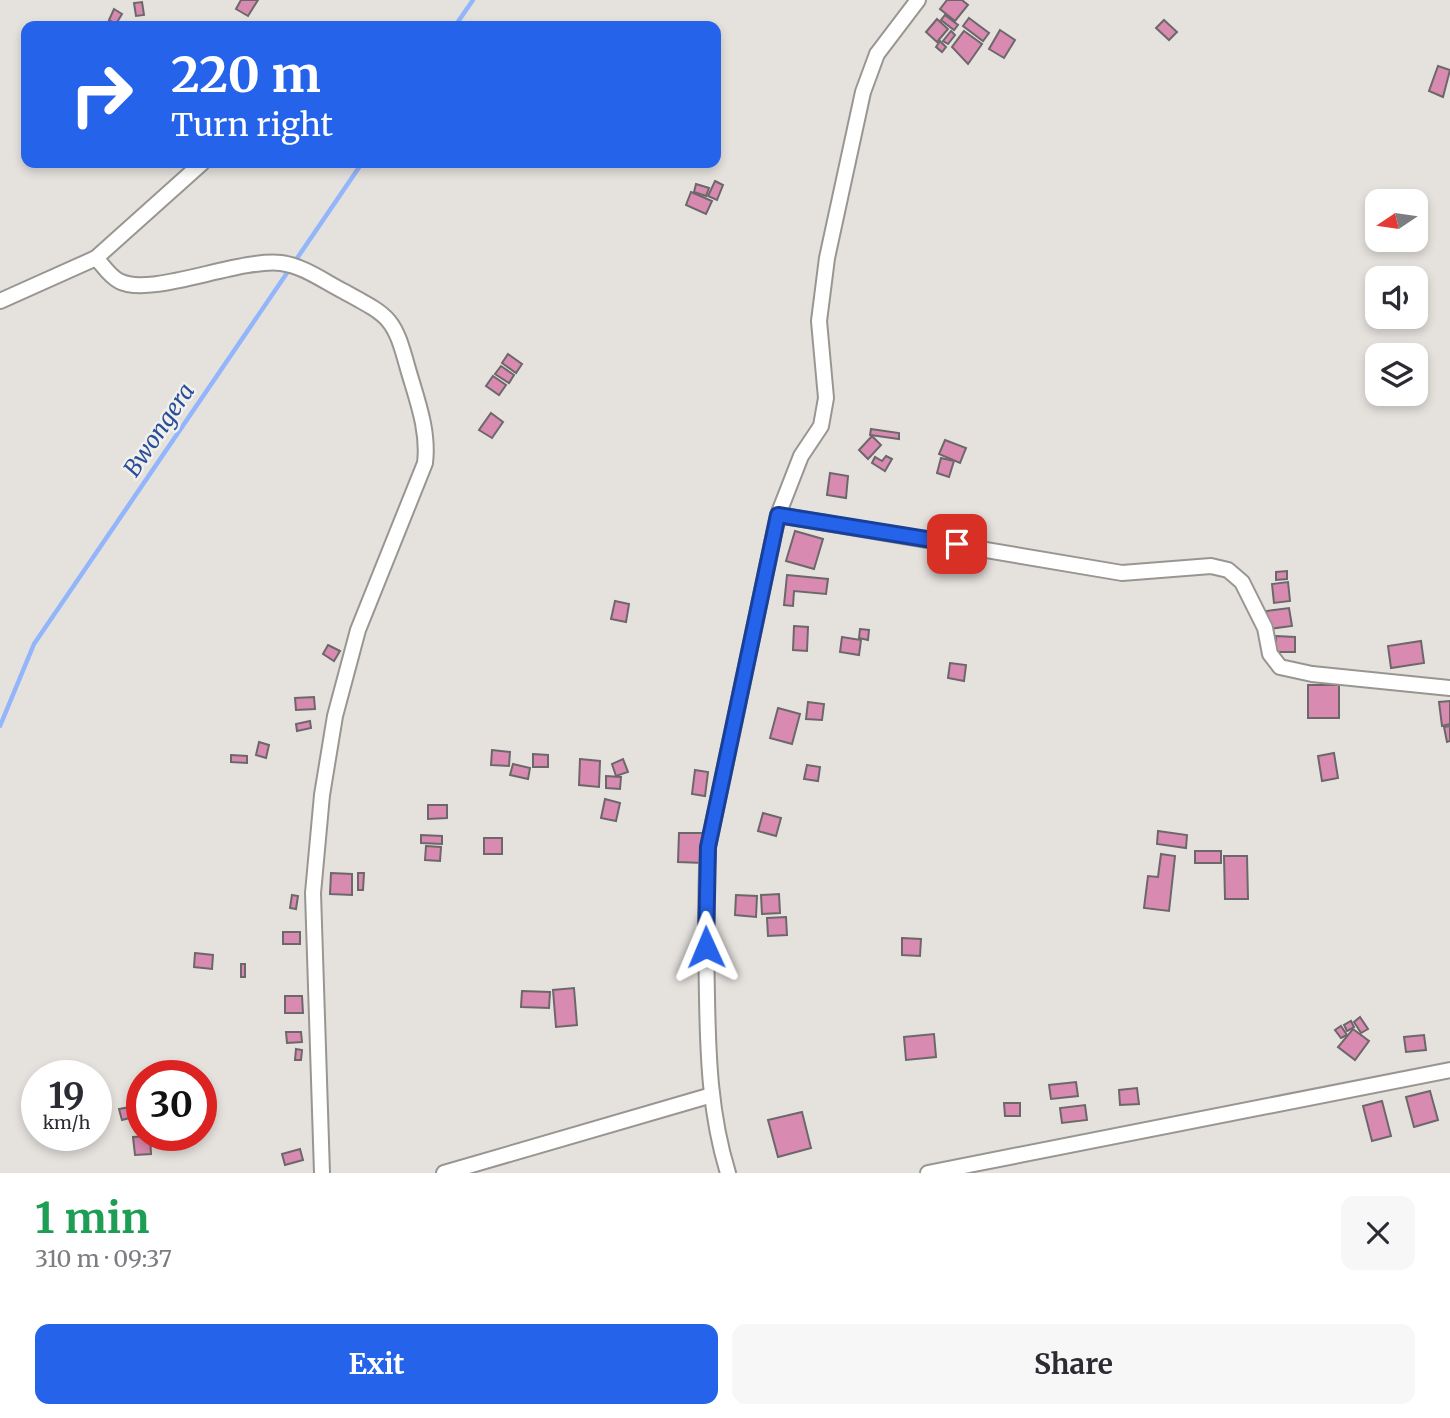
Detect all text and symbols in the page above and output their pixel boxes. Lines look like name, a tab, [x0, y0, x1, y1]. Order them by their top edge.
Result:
text: 220 m	[171, 44, 321, 105]
icon: right	[56, 49, 147, 140]
text: Turn right	[171, 105, 333, 145]
north arrow	[1365, 189, 1428, 252]
map controls	[1365, 189, 1428, 406]
button: sound	[1365, 266, 1428, 329]
button: layers	[1365, 343, 1428, 406]
water label: Bwongera	[117, 378, 200, 482]
pin	[927, 514, 987, 574]
icon: arrive	[938, 525, 976, 563]
position arrow	[669, 910, 743, 984]
speed limit sign: 30	[126, 1060, 217, 1151]
text: 19	[48, 1074, 85, 1118]
text: km/h	[43, 1111, 90, 1134]
text: 1 min	[35, 1192, 149, 1244]
button: close	[1341, 1196, 1415, 1270]
text: 310 m · 09:37	[35, 1244, 172, 1273]
button: Exit	[35, 1324, 718, 1404]
button: Share	[732, 1324, 1415, 1404]

